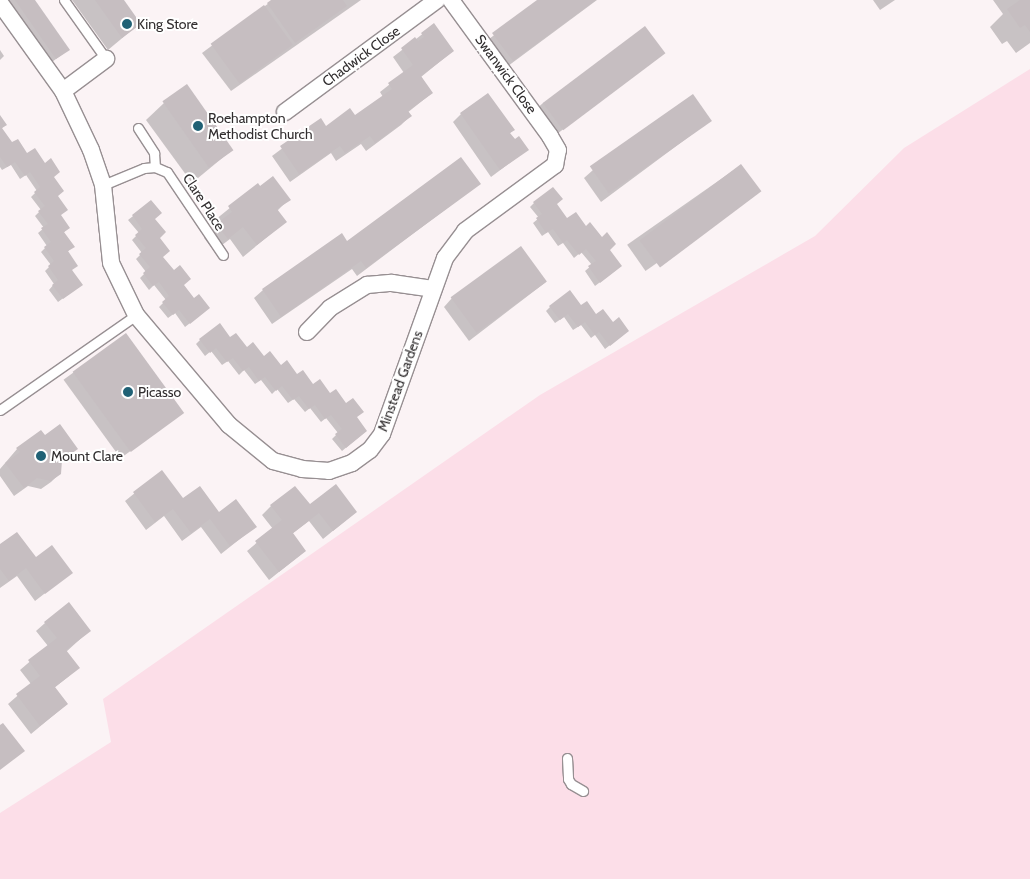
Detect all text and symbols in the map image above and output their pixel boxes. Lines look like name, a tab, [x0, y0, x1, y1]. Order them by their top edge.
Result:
place label: King Store	[137, 16, 198, 32]
marker: King Store	[121, 18, 133, 30]
street label: Chadwick Close	[319, 22, 403, 90]
street label: Swanwick Close	[472, 31, 540, 117]
place label: Roehampton Methodist Church	[208, 110, 313, 142]
marker: Roehampton Methodist Church	[192, 120, 204, 132]
street label: Clare Place	[179, 170, 229, 234]
street label: Minstead Gardens	[374, 328, 426, 434]
place label: Picasso	[138, 384, 181, 400]
marker: Picasso	[122, 386, 134, 398]
place label: Mount Clare	[51, 448, 123, 464]
marker: Mount Clare	[35, 450, 47, 462]

